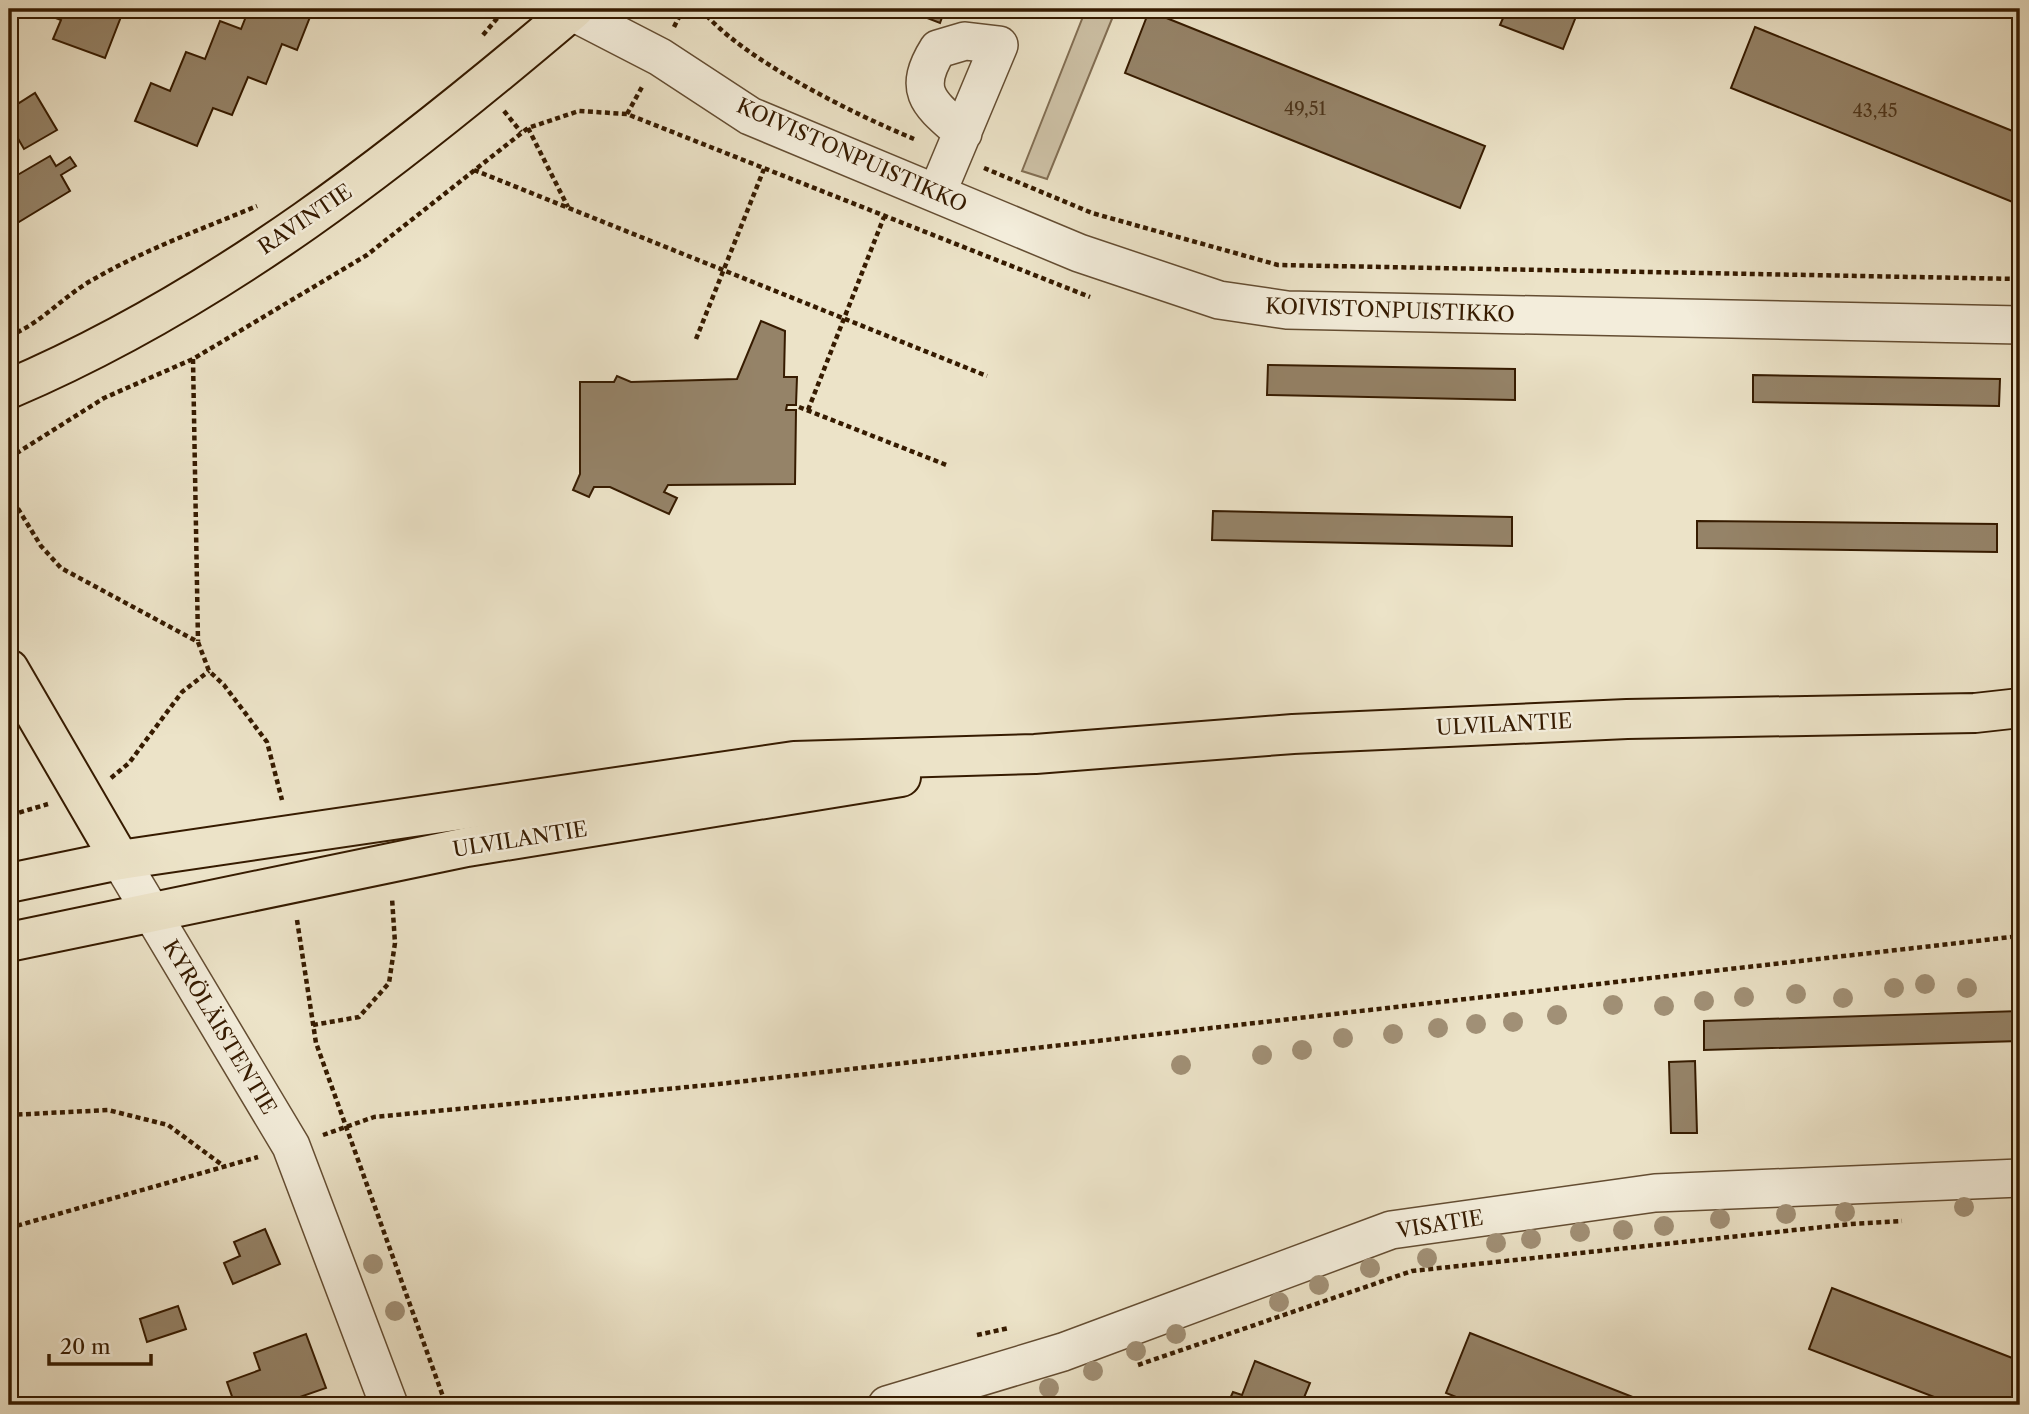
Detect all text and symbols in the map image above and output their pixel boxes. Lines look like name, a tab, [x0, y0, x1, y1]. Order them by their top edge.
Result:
street label: KOIVISTONPUISTIKKO	[733, 93, 971, 217]
house number: 49,51	[1284, 98, 1327, 120]
house number: 43,45	[1852, 100, 1898, 122]
street label: RAVINTIE	[253, 179, 357, 259]
street label: KOIVISTONPUISTIKKO	[1265, 293, 1515, 327]
street label: ULVILANTIE	[1435, 708, 1573, 740]
street label: ULVILANTIE	[451, 816, 589, 862]
street label: KYRÖLÄISTENTIE	[158, 935, 282, 1119]
street label: VISATIE	[1394, 1205, 1485, 1243]
scale bar	[49, 1323, 150, 1367]
text: 20 m	[60, 1334, 111, 1359]

